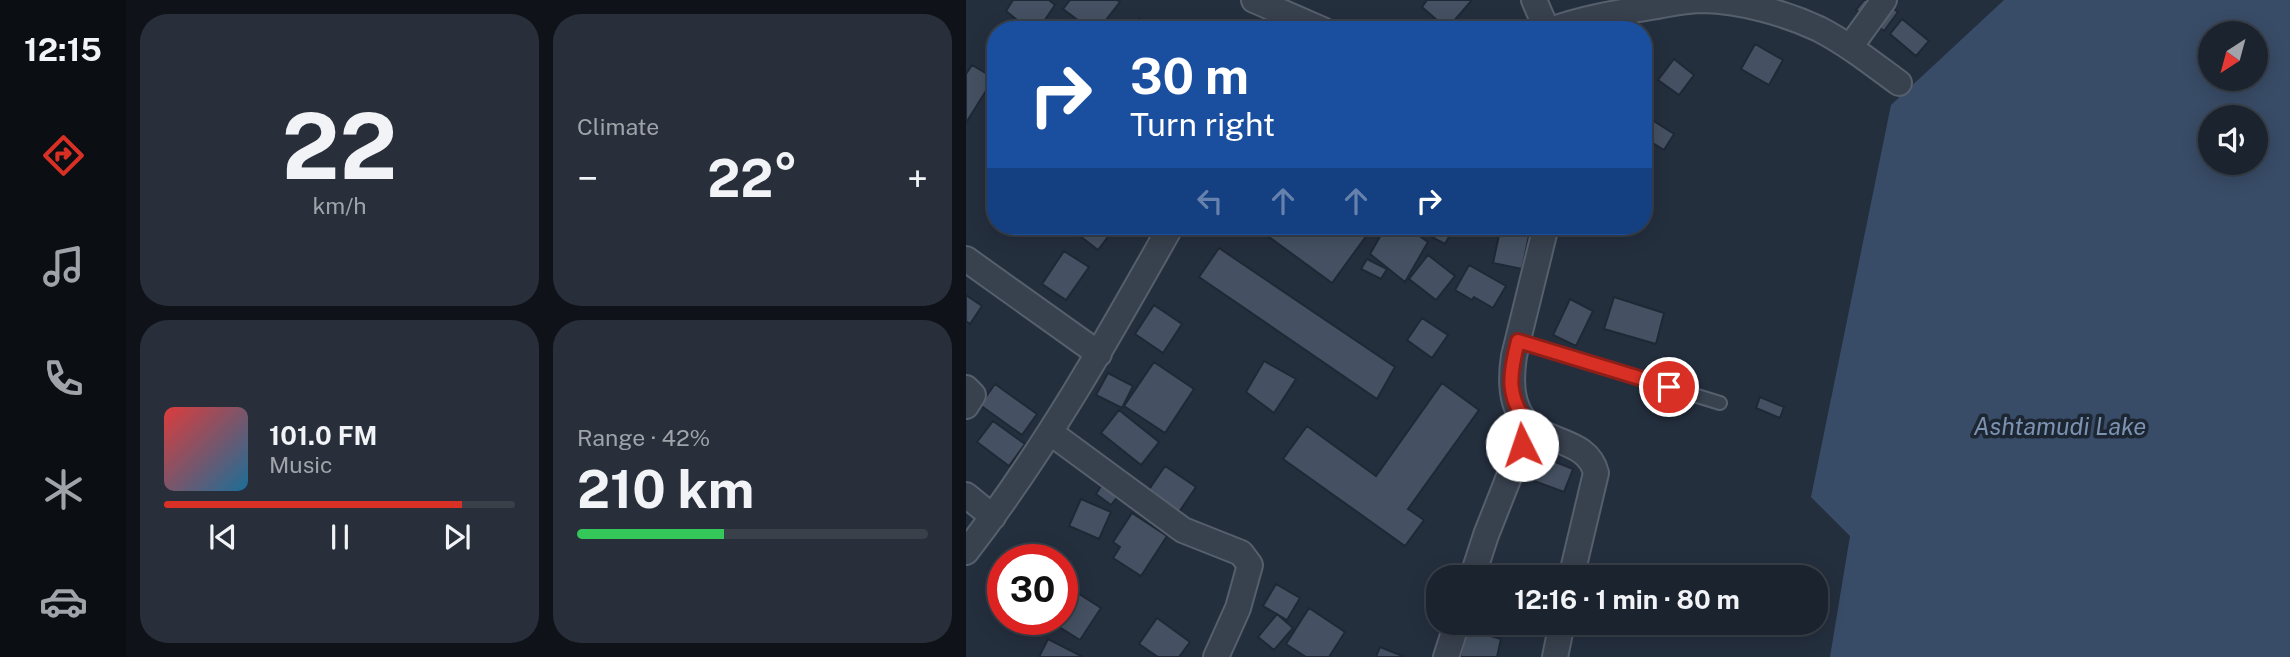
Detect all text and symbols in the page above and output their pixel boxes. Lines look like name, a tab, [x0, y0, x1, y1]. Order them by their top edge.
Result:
north arrow	[2198, 21, 2268, 91]
map controls	[2198, 21, 2268, 175]
text: 12:15	[24, 31, 102, 68]
text: 30 m	[1130, 47, 1249, 105]
icon: right	[1015, 49, 1106, 140]
text: 22	[282, 93, 397, 199]
button: sound	[2198, 105, 2268, 175]
text: Turn right	[1130, 106, 1275, 143]
text: Climate	[577, 113, 659, 140]
icon: directions	[39, 131, 88, 180]
text: 22°	[707, 148, 798, 209]
text: −	[577, 156, 598, 201]
text: +	[907, 156, 928, 201]
icon: left	[1191, 182, 1229, 220]
icon: ahead	[1264, 182, 1302, 220]
icon: ahead	[1337, 182, 1375, 220]
icon: right	[1410, 182, 1448, 220]
text: km/h	[312, 192, 367, 219]
icon: music	[39, 242, 88, 291]
icon: phone	[39, 354, 88, 403]
pin	[1639, 357, 1699, 417]
icon: arrive	[1650, 368, 1688, 406]
position arrow	[1485, 408, 1559, 482]
water label: Ashtamudi Lake	[1974, 412, 2146, 440]
text: 101.0 FM	[269, 420, 377, 451]
text: Range · 42%	[577, 424, 710, 451]
text: Music	[269, 451, 333, 478]
text: 210 km	[577, 459, 754, 520]
icon: climate	[39, 465, 88, 514]
icon: previous	[204, 518, 242, 556]
icon: pause	[321, 518, 359, 556]
icon: next	[438, 518, 476, 556]
speed limit sign: 30	[987, 544, 1078, 635]
icon: car	[39, 577, 88, 626]
text: 12:16 · 1 min · 80 m	[1514, 584, 1740, 615]

